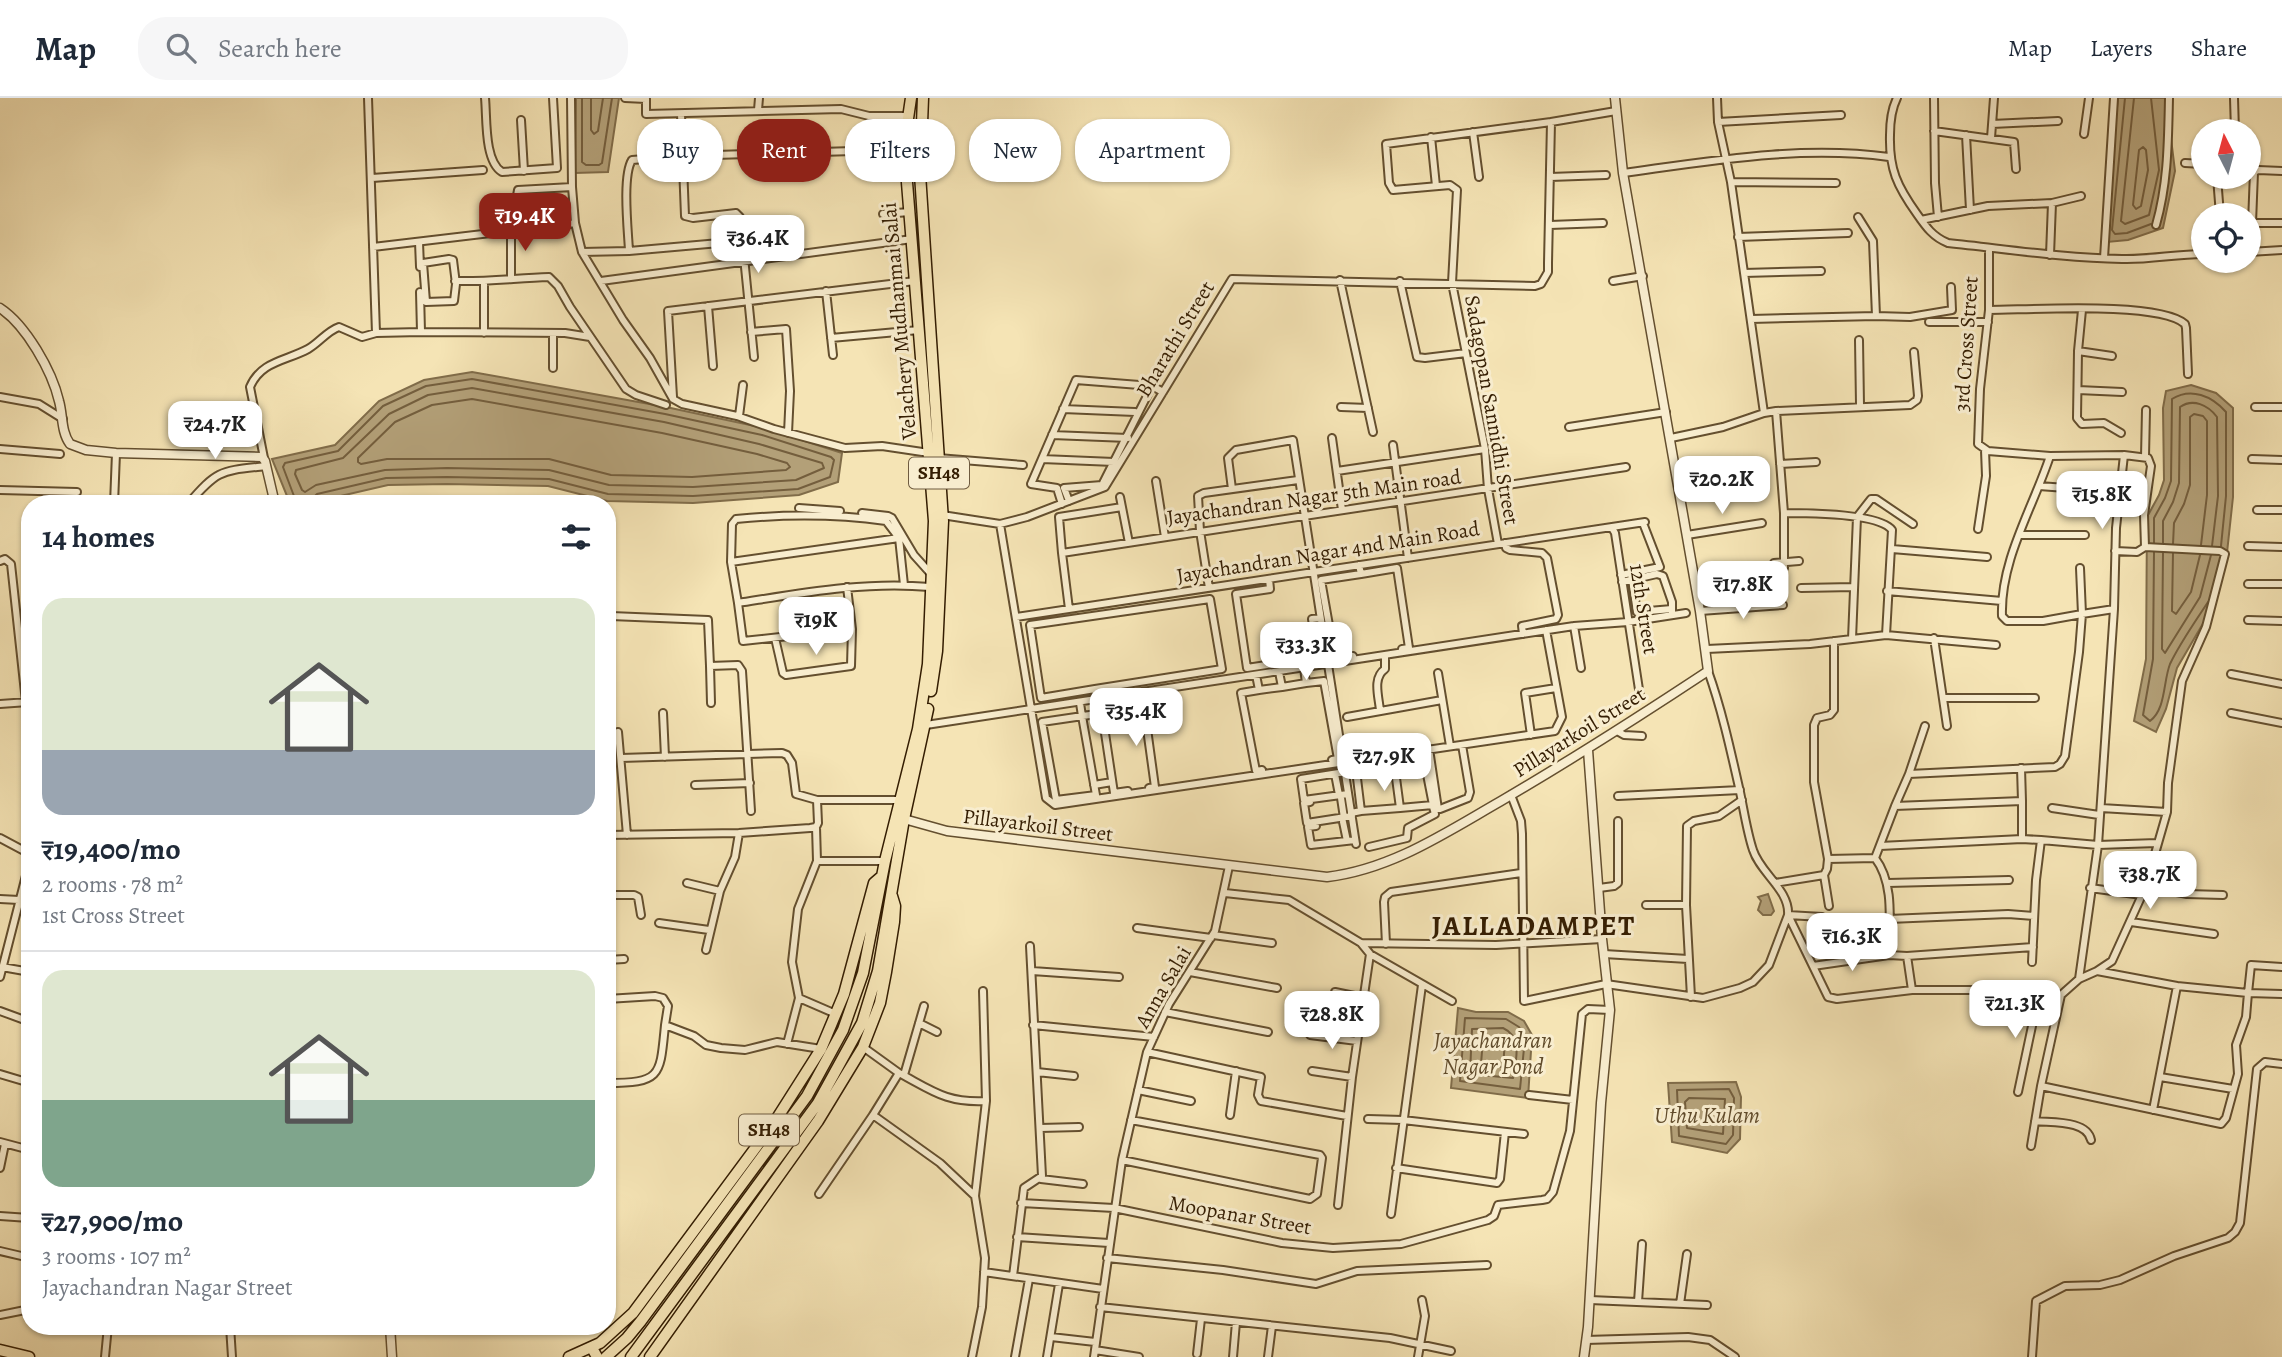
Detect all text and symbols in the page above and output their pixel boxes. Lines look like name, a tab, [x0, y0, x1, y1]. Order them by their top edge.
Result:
search box	[138, 17, 628, 80]
text: Map	[35, 26, 96, 71]
icon: search	[162, 29, 200, 67]
text: Search here	[218, 31, 342, 66]
text: Map	[2008, 32, 2052, 64]
text: Layers	[2090, 32, 2153, 64]
text: Share	[2191, 32, 2247, 64]
chip: Buy	[637, 119, 723, 182]
chip: Rent	[737, 119, 831, 182]
chip: Filters	[845, 119, 955, 182]
chip: New	[969, 119, 1061, 182]
chip: Apartment	[1075, 119, 1230, 182]
north arrow	[2191, 119, 2261, 189]
map controls	[2191, 119, 2261, 273]
pin: ₹19.4K	[468, 194, 582, 253]
text: ₹19.4K	[495, 200, 555, 231]
street label: Velachery Mudhanmai Salai	[875, 201, 923, 442]
button: locate	[2191, 203, 2261, 273]
pin: ₹36.4K	[701, 216, 815, 275]
text: ₹36.4K	[727, 222, 789, 253]
street label: 3rd Cross Street	[1947, 275, 1985, 413]
street label: Bharathi Street	[1129, 276, 1221, 402]
street label: Sadagopan Sannidhi Street	[1458, 293, 1526, 527]
pin: ₹24.7K	[158, 402, 272, 461]
text: ₹24.7K	[184, 408, 246, 439]
pin: ₹20.2K	[1665, 456, 1779, 516]
road number: SH48	[909, 458, 969, 488]
street label: Jayachandran Nagar 5th Main road	[1165, 462, 1464, 532]
text: ₹20.2K	[1690, 463, 1754, 494]
pin: ₹15.8K	[2045, 472, 2159, 531]
text: ₹15.8K	[2072, 478, 2132, 509]
street label: Jayachandran Nagar 4nd Main Road	[1175, 514, 1482, 590]
text: 14 homes	[42, 517, 155, 557]
icon: filters	[557, 518, 595, 556]
pin: ₹17.8K	[1686, 561, 1800, 621]
street label: 12th Street	[1623, 562, 1665, 656]
text: ₹17.8K	[1713, 568, 1773, 599]
pin: ₹19K	[775, 598, 857, 657]
text: ₹19K	[795, 604, 837, 635]
pin: ₹33.3K	[1249, 622, 1363, 682]
text: ₹33.3K	[1276, 629, 1336, 660]
icon: home	[256, 644, 382, 770]
street label: Pillayarkoil Street	[1508, 680, 1651, 784]
pin: ₹35.4K	[1079, 688, 1193, 748]
text: ₹35.4K	[1106, 695, 1166, 726]
pin: ₹27.9K	[1327, 734, 1441, 793]
text: ₹27.9K	[1353, 740, 1415, 771]
street label: Pillayarkoil Street	[961, 802, 1115, 848]
text: ₹19,400/mo	[42, 829, 181, 869]
pin: ₹38.7K	[2093, 852, 2207, 911]
text: ₹38.7K	[2120, 858, 2180, 889]
text: 2 rooms · 78 m²	[42, 869, 183, 900]
text: 1st Cross Street	[42, 900, 185, 931]
district label: JALLADAMPET	[1432, 907, 1636, 945]
pin: ₹16.3K	[1795, 914, 1909, 973]
text: ₹16.3K	[1823, 920, 1881, 951]
street label: Anna Salai	[1128, 941, 1198, 1034]
pin: ₹21.3K	[1958, 981, 2072, 1040]
text: ₹21.3K	[1985, 987, 2045, 1018]
pin: ₹28.8K	[1275, 992, 1389, 1051]
text: ₹28.8K	[1300, 998, 1364, 1029]
icon: home	[256, 1016, 382, 1142]
water label: Jayachandran Nagar Pond	[1433, 1025, 1552, 1082]
water label: Uthu Kulam	[1654, 1100, 1760, 1131]
road number: SH48	[739, 1114, 799, 1146]
street label: Moopanar Street	[1167, 1189, 1314, 1241]
text: ₹27,900/mo	[42, 1201, 183, 1241]
text: 3 rooms · 107 m²	[42, 1241, 191, 1272]
text: Jayachandran Nagar Street	[42, 1272, 293, 1303]

